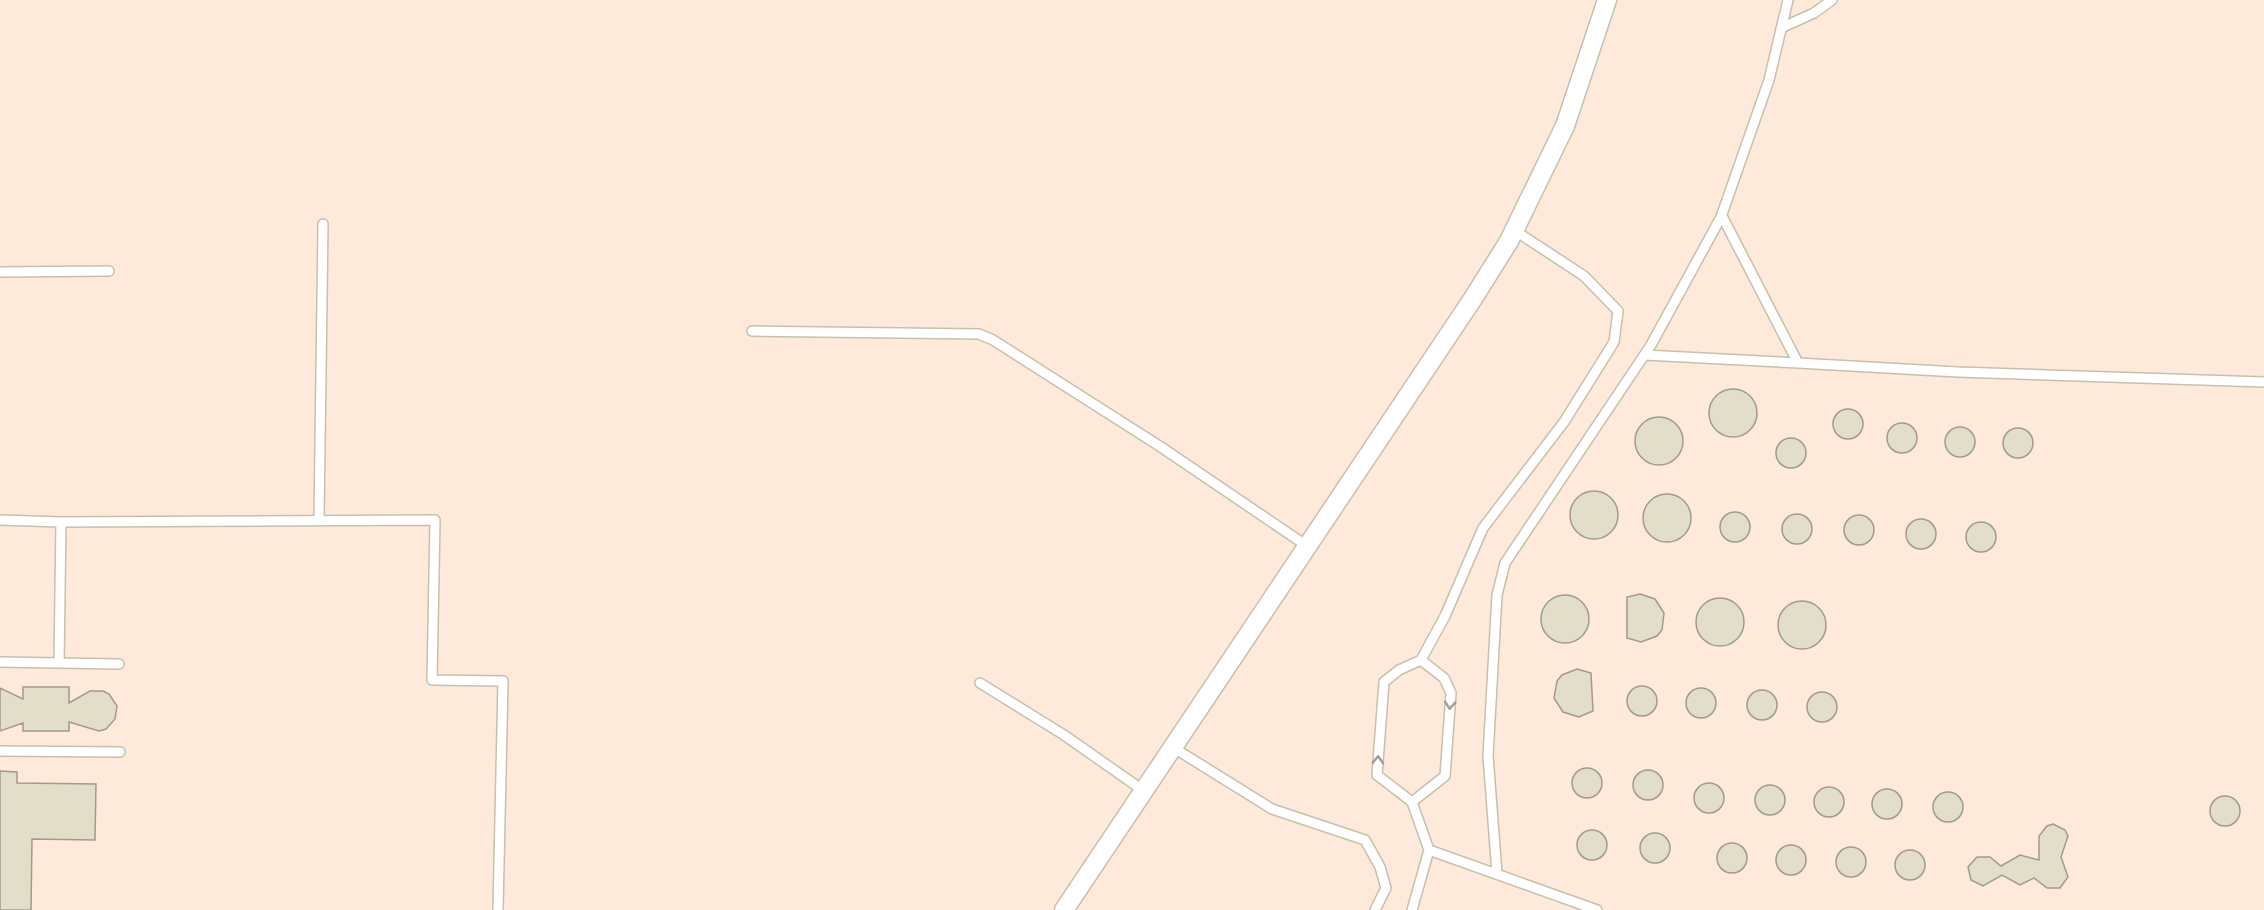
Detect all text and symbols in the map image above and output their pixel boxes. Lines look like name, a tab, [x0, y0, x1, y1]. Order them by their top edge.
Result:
one-way arrow	[1444, 701, 1457, 710]
one-way arrow	[1371, 756, 1384, 765]

